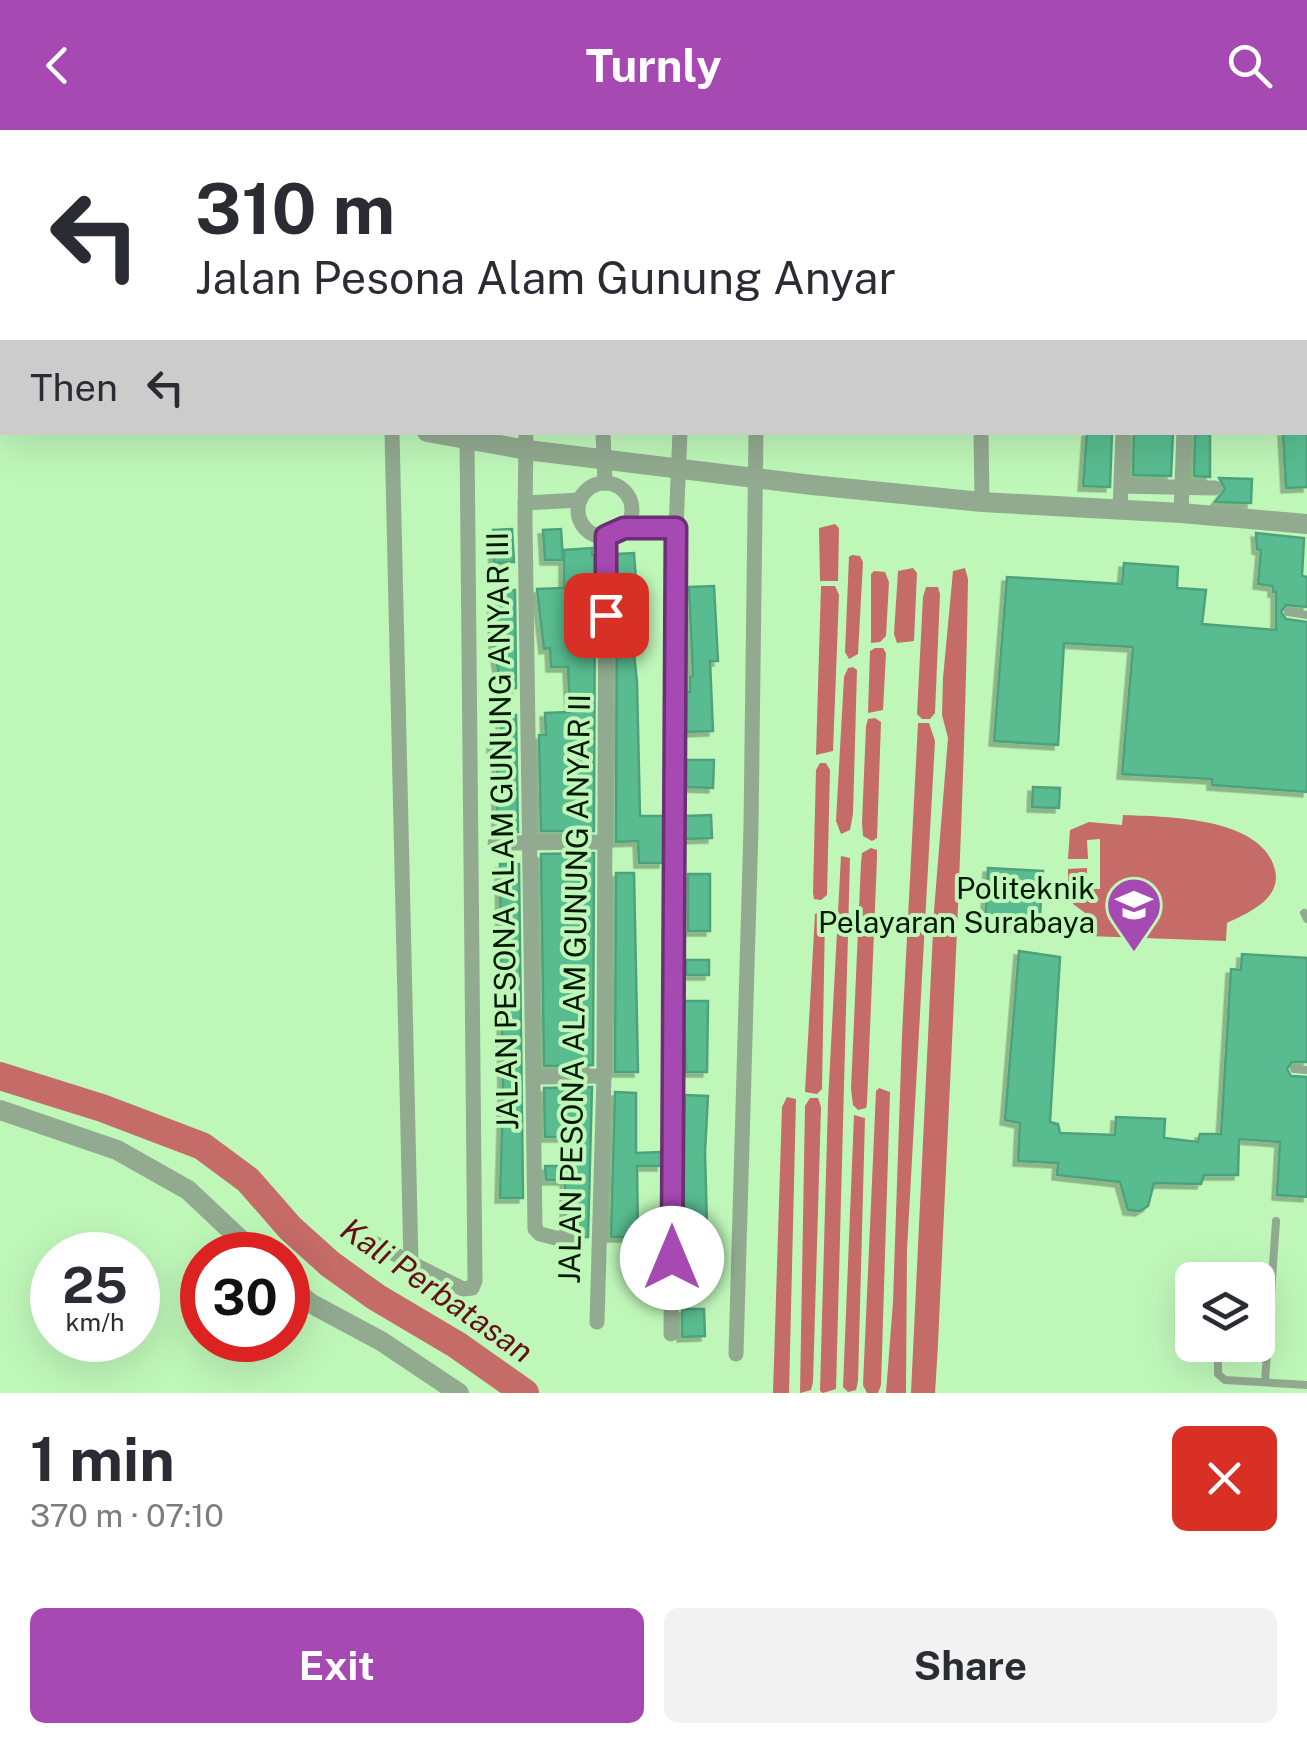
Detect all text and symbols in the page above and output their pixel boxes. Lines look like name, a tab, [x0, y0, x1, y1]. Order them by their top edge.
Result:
icon: back	[30, 38, 85, 93]
icon: search	[1222, 38, 1277, 93]
text: Turnly	[585, 39, 722, 92]
text: 310 m	[195, 167, 395, 250]
icon: left	[30, 170, 160, 300]
text: Jalan Pesona Alam Gunung Anyar	[195, 251, 896, 304]
icon: left	[138, 360, 193, 415]
text: Then	[30, 365, 118, 410]
street label: JALAN PESONA ALAM GUNUNG ANYAR III	[479, 532, 525, 1130]
pin	[564, 573, 649, 658]
icon: arrive	[579, 588, 634, 643]
street label: JALAN PESONA ALAM GUNUNG ANYAR II	[551, 694, 597, 1284]
place label: Politeknik Pelayaran Surabaya	[818, 870, 1095, 940]
school or university icon: Politeknik Pelayaran Surabaya	[1104, 875, 1164, 954]
position arrow	[620, 1206, 724, 1310]
water label: Kali Perbatasan	[334, 1210, 540, 1370]
speed limit sign: 30	[180, 1232, 310, 1362]
text: 25	[62, 1255, 128, 1314]
map controls	[1175, 1262, 1275, 1362]
button: layers	[1175, 1262, 1275, 1362]
text: km/h	[66, 1307, 124, 1337]
text: 1 min	[30, 1424, 175, 1495]
button: close	[1172, 1426, 1277, 1531]
text: 370 m · 07:10	[30, 1497, 224, 1534]
button: Exit	[30, 1608, 644, 1723]
button: Share	[664, 1608, 1277, 1723]

